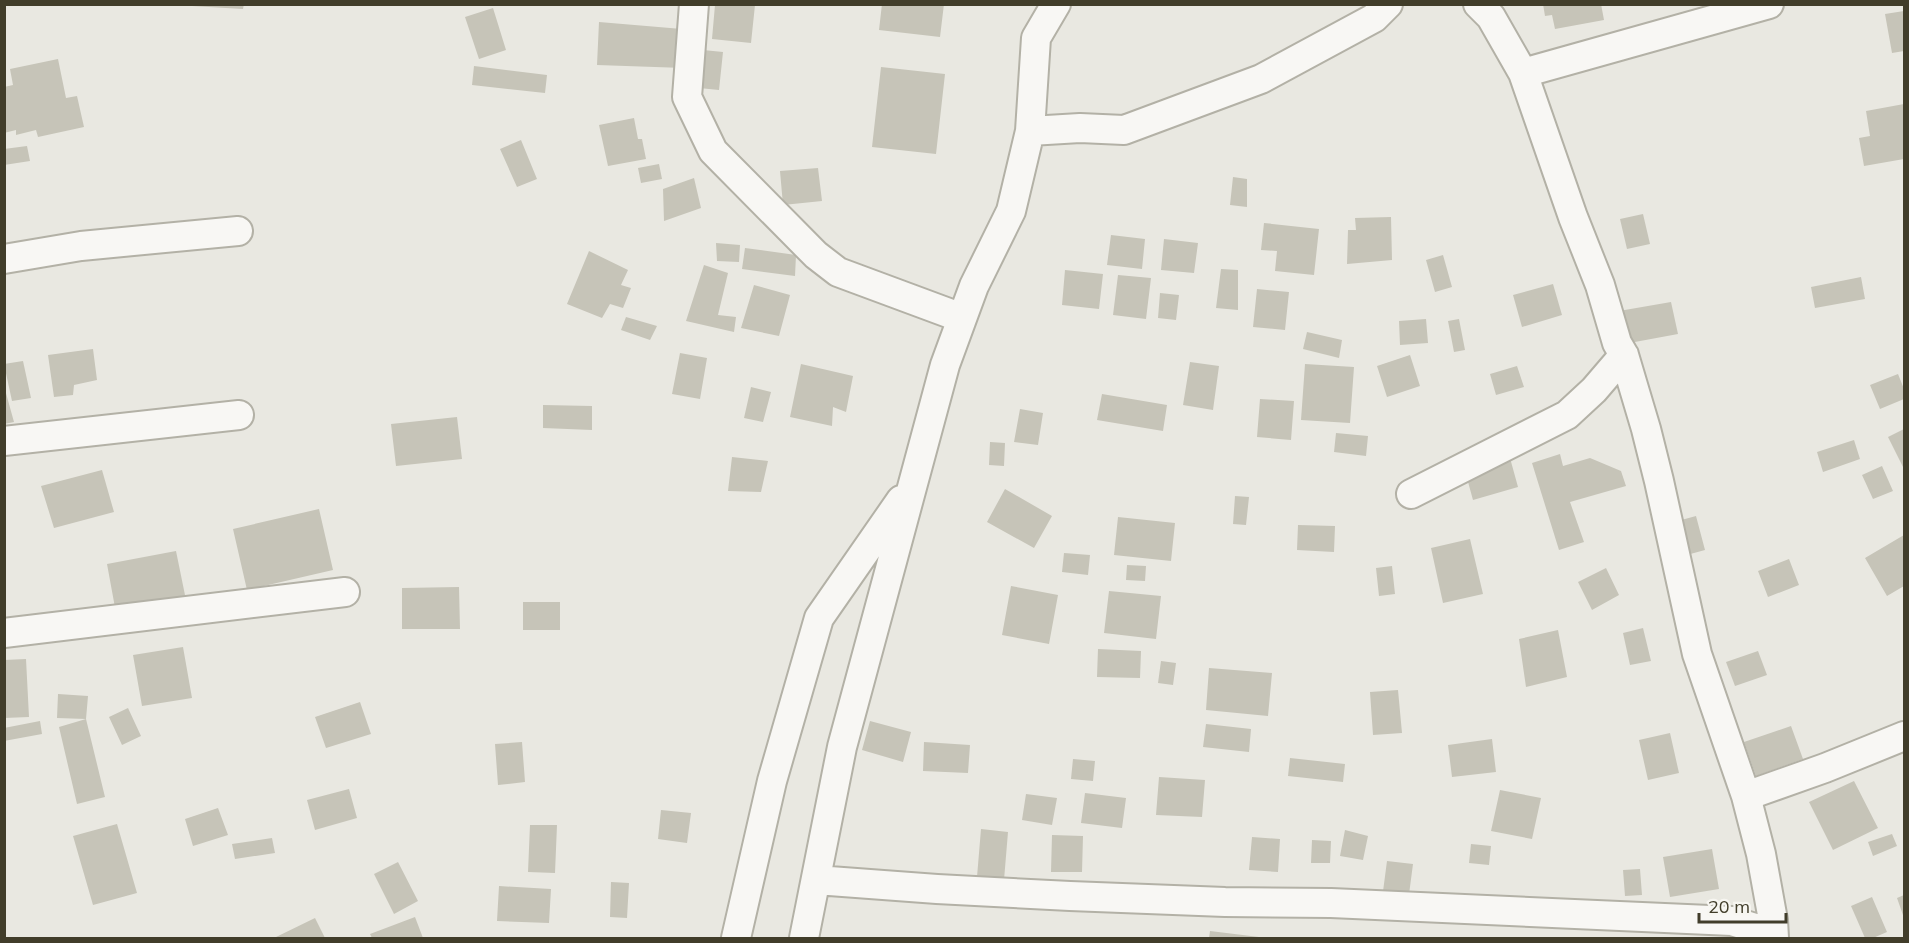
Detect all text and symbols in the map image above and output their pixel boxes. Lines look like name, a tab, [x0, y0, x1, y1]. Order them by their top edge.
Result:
scale bar	[1699, 886, 1786, 924]
text: 20 m	[1708, 895, 1750, 918]

